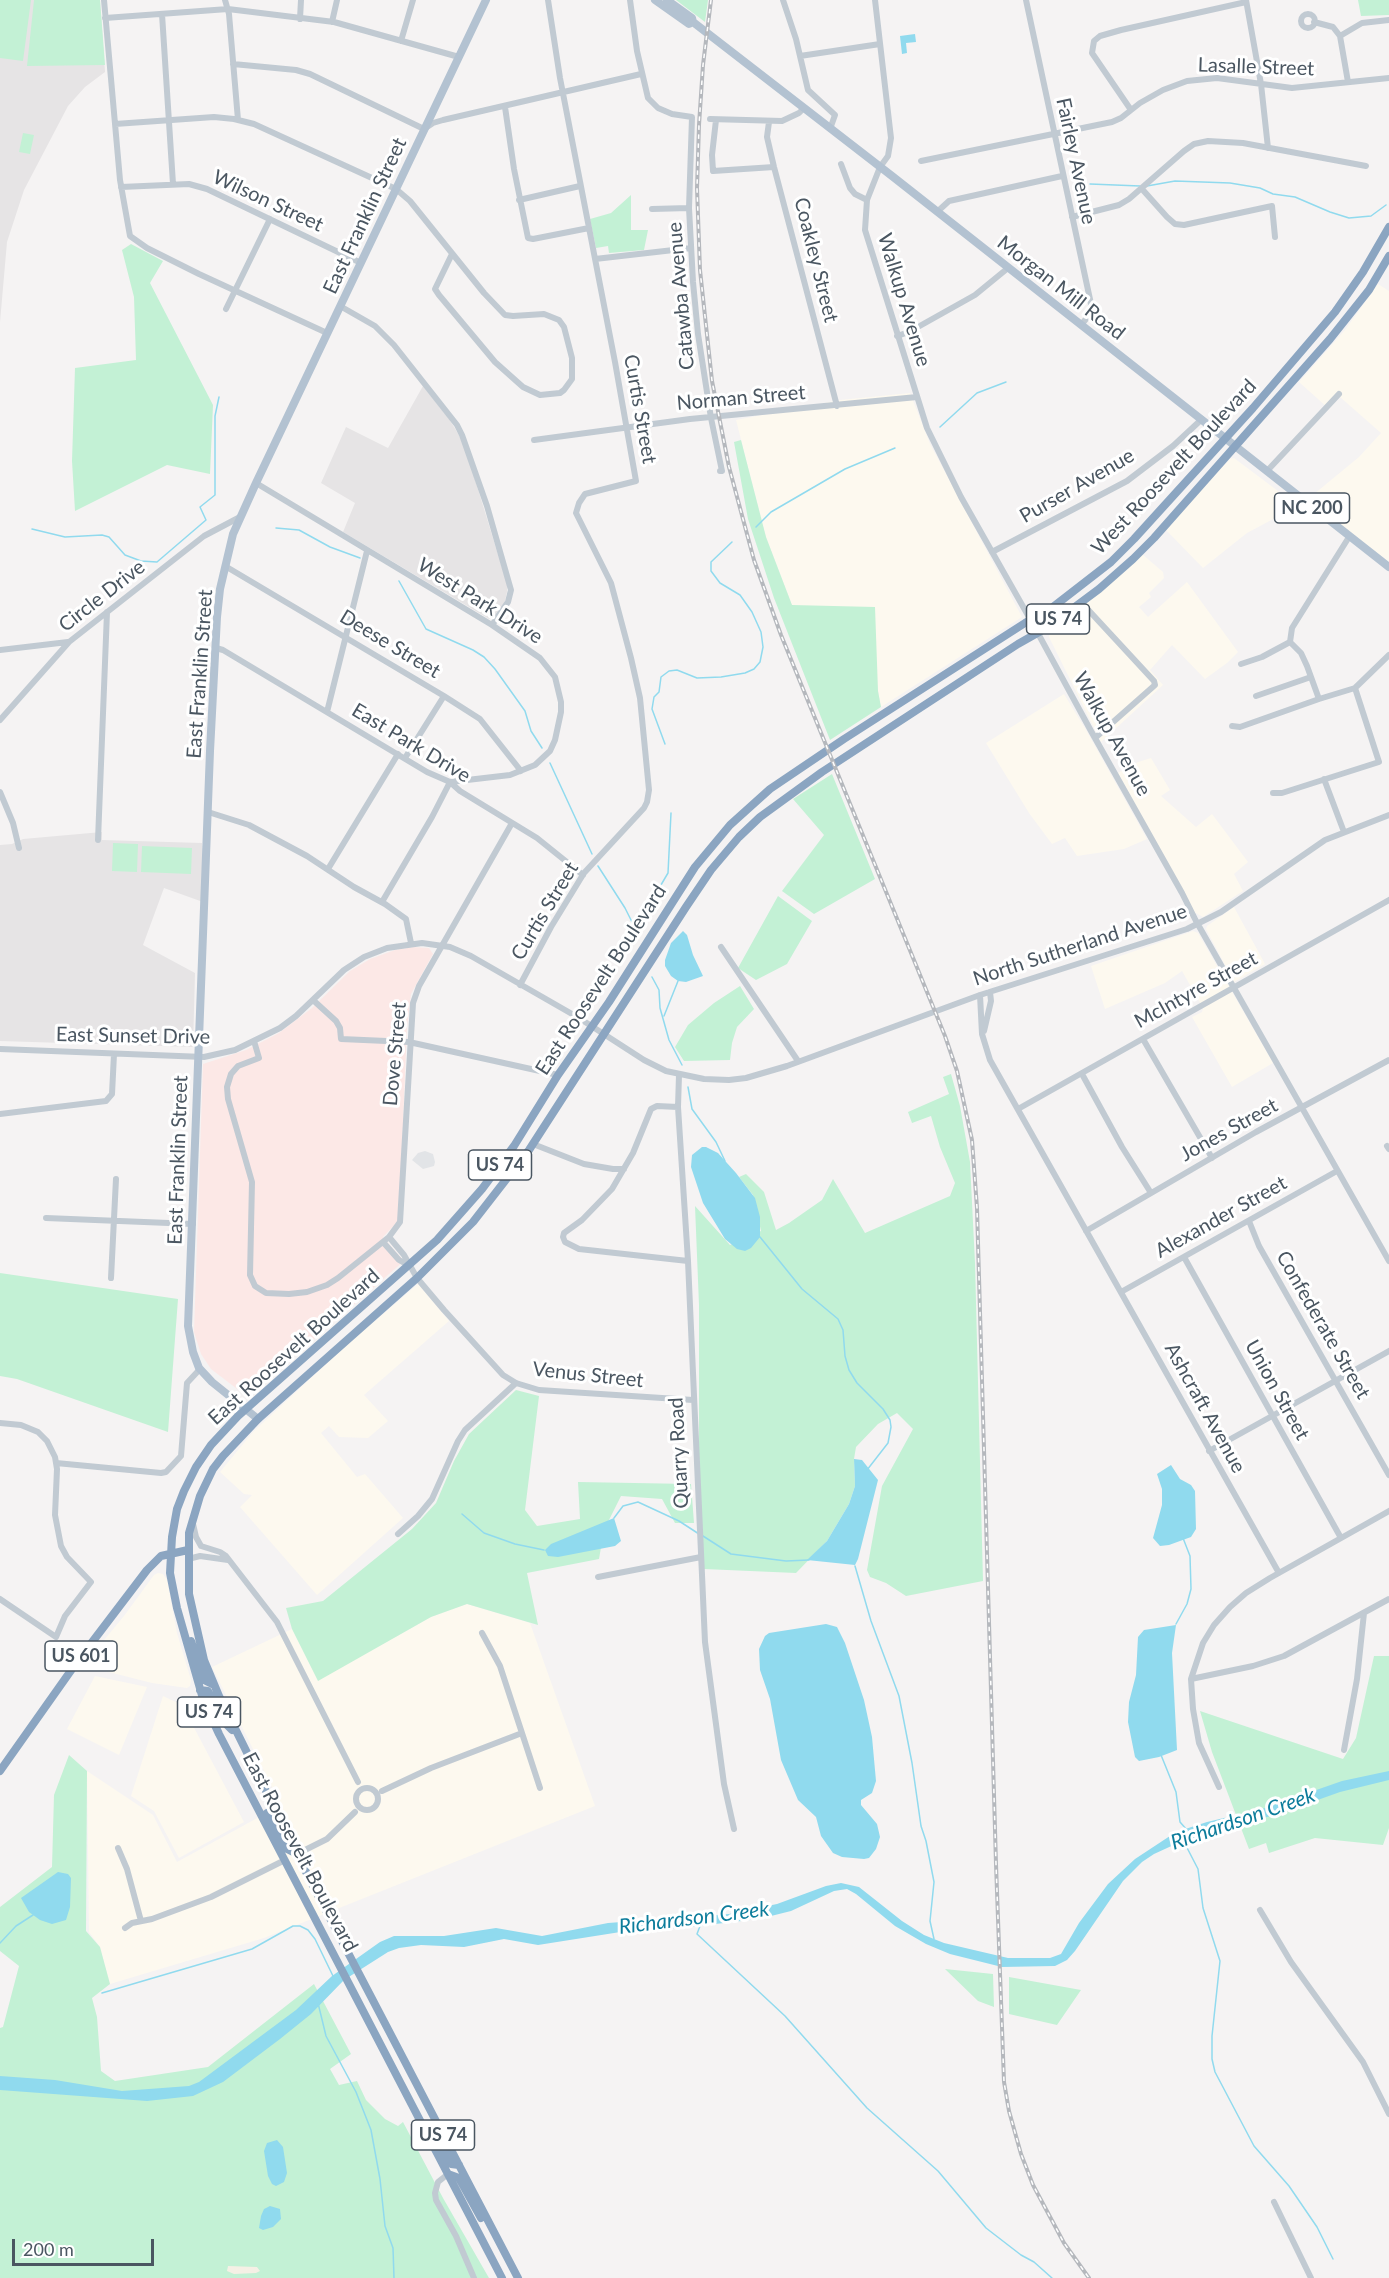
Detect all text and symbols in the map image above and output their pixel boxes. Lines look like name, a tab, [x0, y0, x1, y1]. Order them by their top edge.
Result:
street label: Lasalle Street	[1197, 53, 1315, 81]
street label: Fairley Avenue	[1051, 96, 1101, 226]
street label: East Franklin Street	[318, 134, 412, 298]
street label: Wilson Street	[209, 165, 327, 237]
street label: Coakley Street	[789, 195, 843, 325]
street label: Catawba Avenue	[663, 221, 699, 371]
street label: Walkup Avenue	[872, 230, 936, 370]
street label: Morgan Mill Road	[992, 231, 1130, 345]
street label: Curtis Street	[619, 353, 661, 465]
street label: West Roosevelt Boulevard	[1087, 374, 1261, 560]
street label: Norman Street	[676, 380, 806, 416]
street label: Purser Avenue	[1016, 444, 1138, 528]
road number: NC 200	[1274, 493, 1350, 523]
street label: West Park Drive	[413, 553, 547, 649]
street label: Circle Drive	[54, 555, 150, 637]
street label: East Franklin Street	[182, 589, 218, 759]
road number: US 74	[1026, 604, 1090, 634]
street label: Deese Street	[335, 605, 445, 683]
street label: Walkup Avenue	[1068, 668, 1156, 800]
street label: East Park Drive	[347, 698, 475, 788]
street label: Curtis Street	[506, 858, 584, 964]
street label: East Roosevelt Boulevard	[530, 880, 672, 1080]
street label: North Sutherland Avenue	[970, 899, 1190, 991]
street label: McIntyre Street	[1130, 946, 1262, 1034]
street label: Dove Street	[378, 1001, 412, 1107]
street label: East Sunset Drive	[56, 1023, 210, 1049]
street label: East Franklin Street	[163, 1075, 193, 1245]
street label: Jones Street	[1176, 1093, 1282, 1167]
road number: US 74	[468, 1150, 532, 1180]
street label: Alexander Street	[1151, 1171, 1291, 1263]
street label: Confederate Street	[1271, 1247, 1375, 1403]
street label: East Roosevelt Boulevard	[204, 1264, 384, 1430]
street label: Union Street	[1240, 1336, 1314, 1444]
street label: Ashcraft Avenue	[1159, 1339, 1251, 1477]
street label: Venus Street	[531, 1357, 645, 1393]
street label: Quarry Road	[664, 1397, 694, 1509]
road number: US 601	[45, 1641, 117, 1671]
road number: US 74	[178, 1697, 240, 1727]
street label: East Roosevelt Boulevard	[237, 1748, 363, 1956]
water label: Richardson Creek	[1167, 1782, 1319, 1856]
water label: Richardson Creek	[617, 1896, 771, 1940]
road number: US 74	[412, 2120, 474, 2150]
scale bar	[15, 2227, 158, 2265]
text: 200 m	[23, 2238, 74, 2260]

